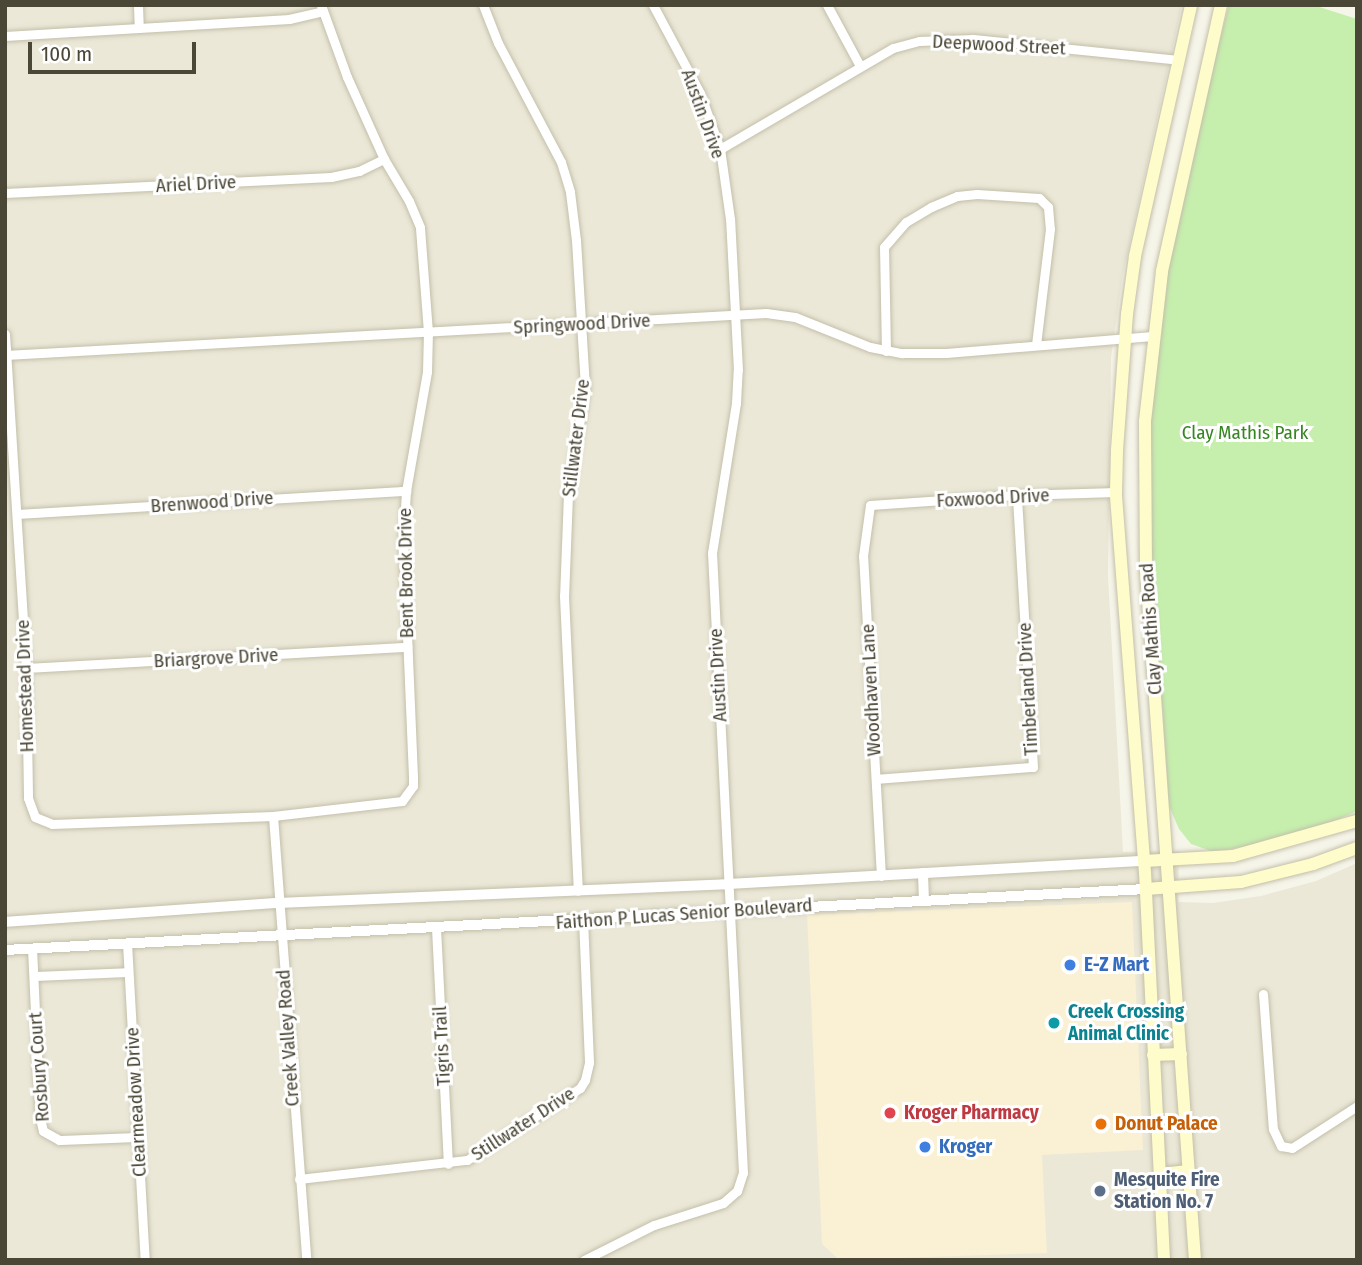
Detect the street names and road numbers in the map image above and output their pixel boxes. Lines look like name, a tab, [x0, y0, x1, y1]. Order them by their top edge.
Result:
street label: Deepwood Street	[932, 30, 1066, 60]
street label: Austin Drive	[676, 66, 730, 162]
street label: Ariel Drive	[155, 171, 237, 197]
street label: Springwood Drive	[513, 309, 651, 339]
street label: Stillwater Drive	[557, 378, 595, 498]
street label: Foxwood Drive	[936, 484, 1050, 512]
street label: Brenwood Drive	[150, 486, 274, 518]
street label: Bent Brook Drive	[393, 508, 419, 638]
street label: Clay Mathis Road	[1135, 562, 1167, 696]
street label: Homestead Drive	[11, 619, 39, 753]
street label: Timberland Drive	[1013, 622, 1043, 756]
street label: Woodhaven Lane	[856, 623, 886, 757]
street label: Austin Drive	[704, 628, 732, 722]
street label: Briargrove Drive	[153, 643, 279, 673]
street label: Faithon P Lucas Senior Boulevard	[555, 894, 813, 934]
street label: Creek Valley Road	[272, 969, 304, 1107]
street label: Tigris Trail	[429, 1006, 455, 1086]
street label: Rosbury Court	[24, 1011, 54, 1123]
street label: Clearmeadow Drive	[121, 1027, 151, 1177]
street label: Stillwater Drive	[467, 1082, 579, 1166]

